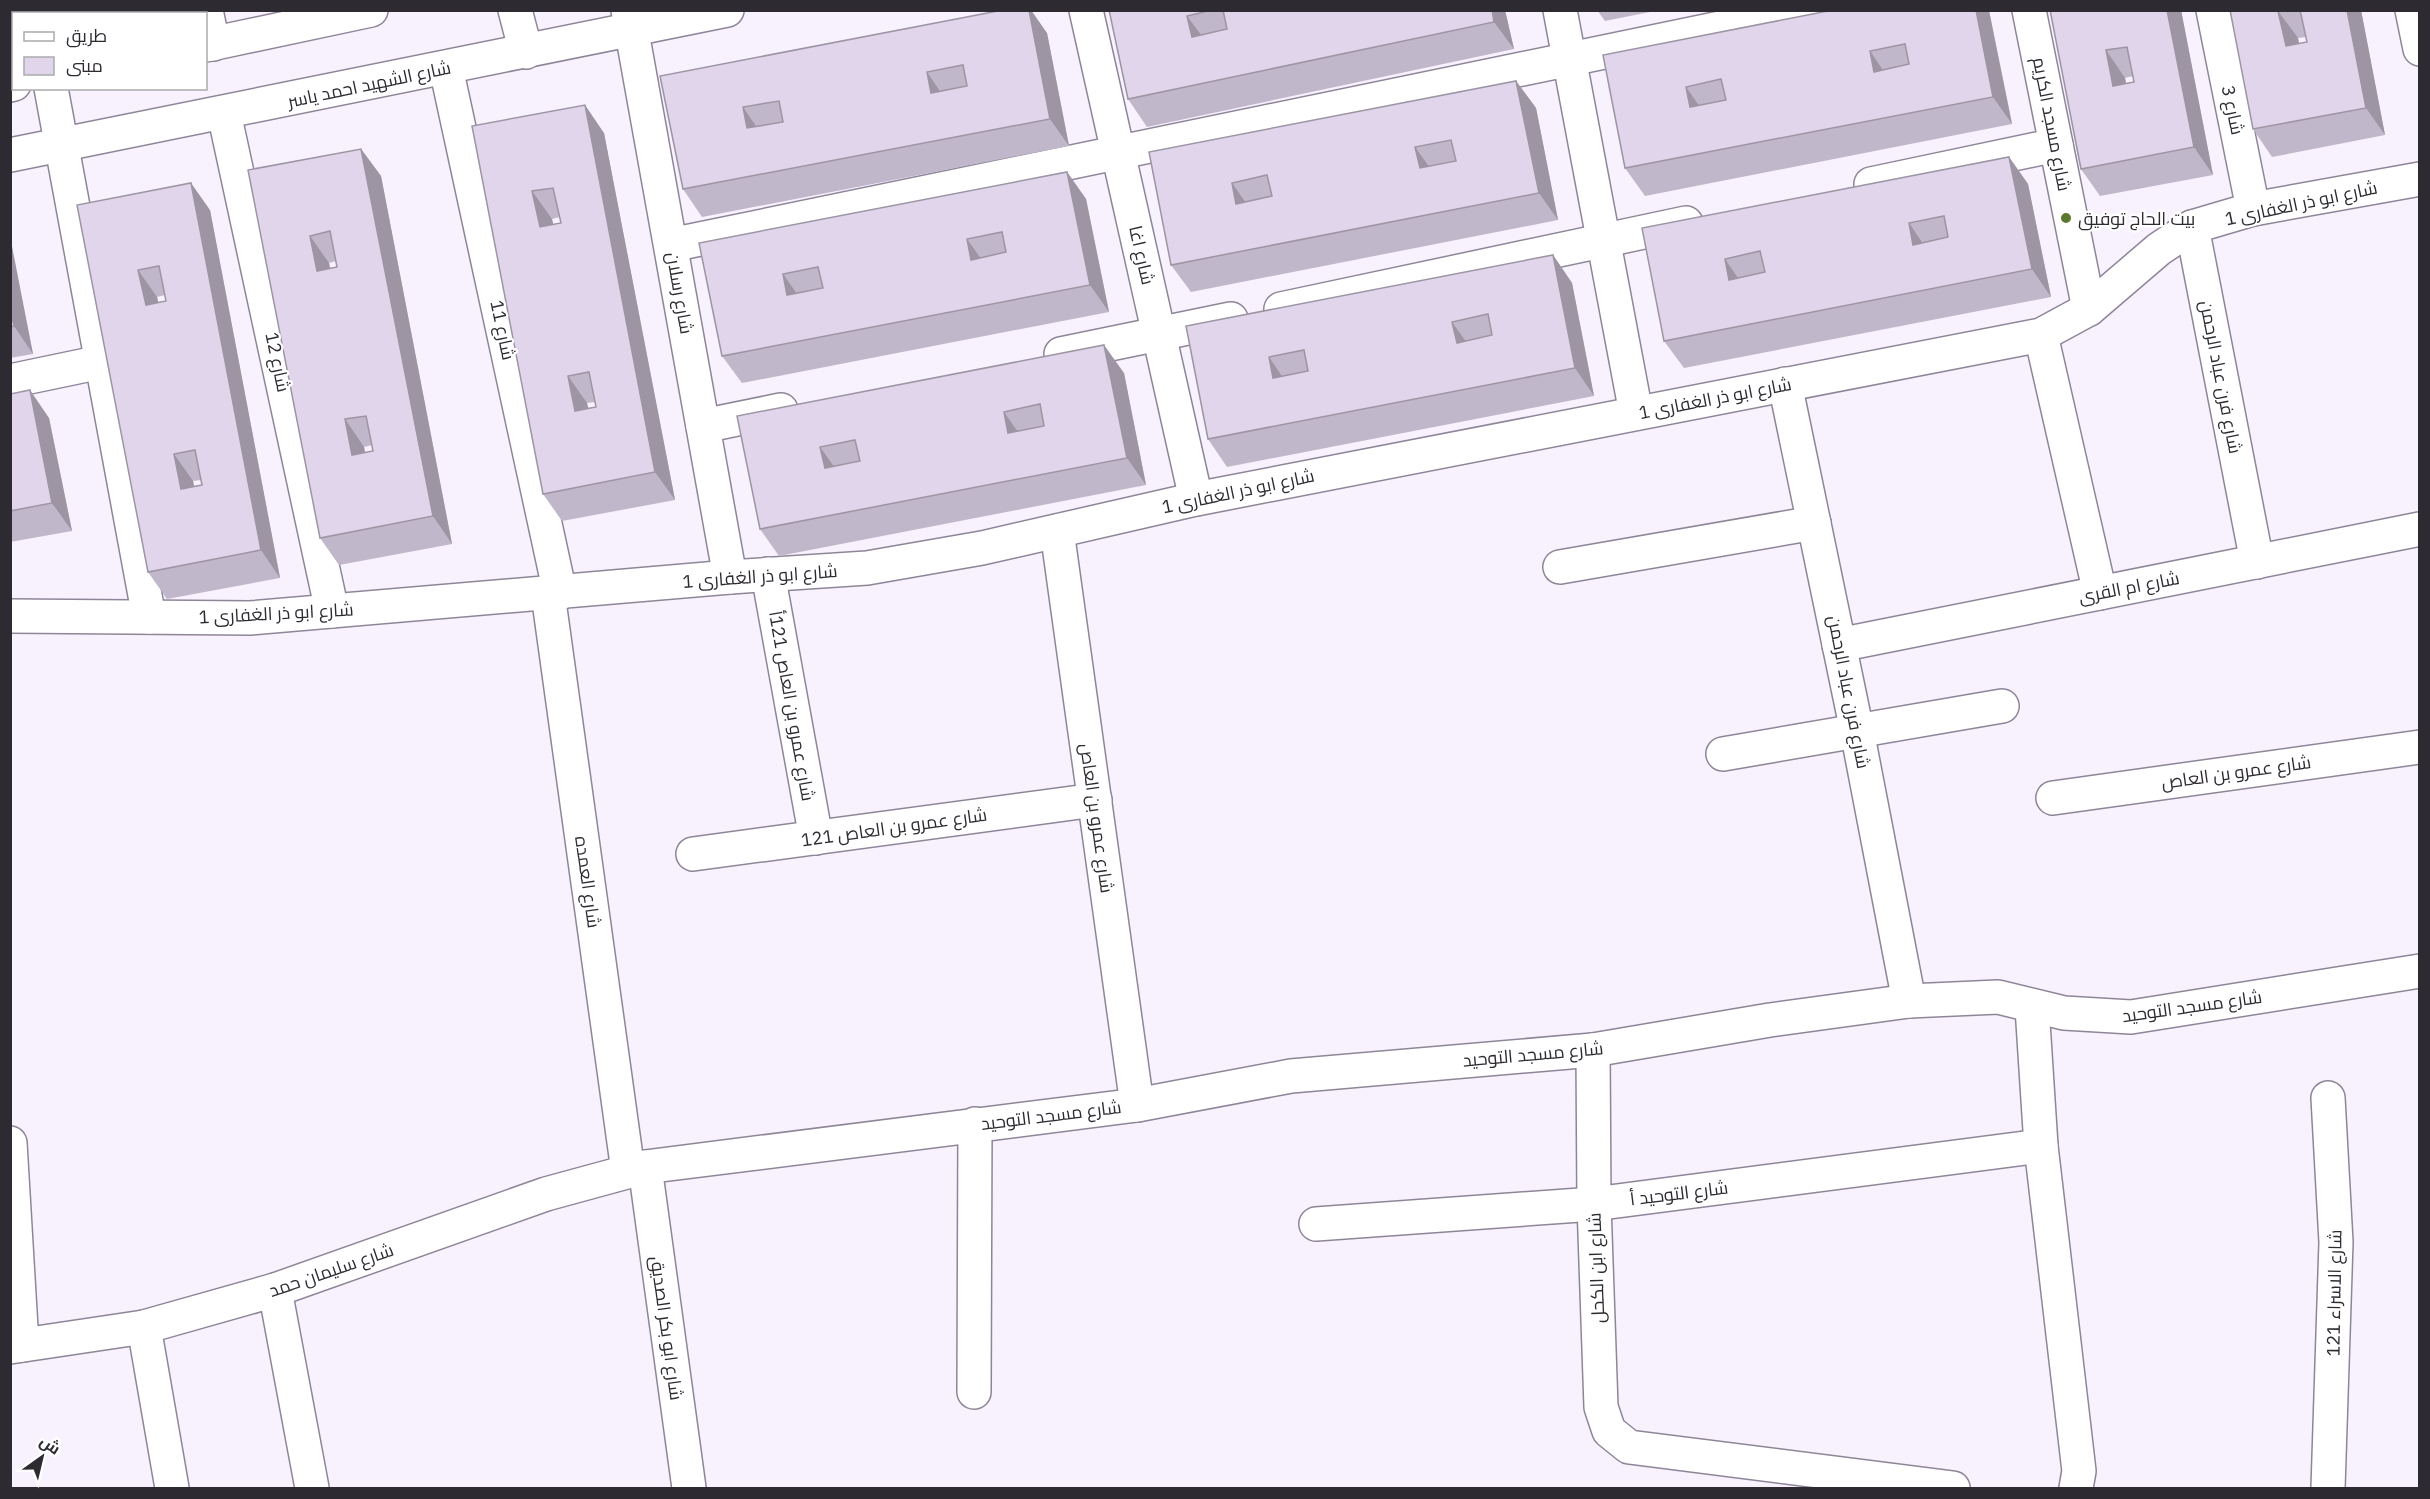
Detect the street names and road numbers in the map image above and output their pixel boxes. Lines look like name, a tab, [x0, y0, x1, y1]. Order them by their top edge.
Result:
street label: شارع الشهيد احمد ياسر	[284, 55, 453, 114]
street label: شارع مسجد الكريم	[2027, 55, 2076, 193]
street label: شارع 3	[2216, 83, 2249, 137]
street label: شارع ابو ذر الغفارى 1	[2223, 176, 2379, 231]
street label: شارع اغا	[1123, 223, 1160, 287]
street label: شارع رسلان	[660, 250, 699, 336]
street label: شارع 11	[484, 298, 521, 362]
street label: شارع فرن عباد الرحمن	[2194, 298, 2247, 456]
street label: شارع 12	[259, 330, 296, 394]
street label: شارع ابو ذر الغفارى 1	[1637, 372, 1793, 425]
street label: شارع ابو ذر الغفارى 1	[1160, 464, 1316, 519]
street label: شارع ابو ذر الغفارى 1	[682, 559, 838, 594]
street label: شارع ام القرى	[2077, 566, 2182, 609]
street label: شارع ابو ذر الغفارى 1	[198, 597, 354, 630]
street label: شارع عمرو بن العاص 121أ	[763, 609, 820, 803]
street label: شارع فرن عباد الرحمن	[1822, 613, 1875, 771]
street label: شارع عمرو بن العاص	[1074, 742, 1119, 895]
street label: شارع عمرو بن العاص	[2160, 750, 2313, 795]
street label: شارع عمرو بن العاص 121	[799, 803, 989, 852]
street label: شارع العمده	[569, 835, 606, 930]
street label: شارع مسجد التوحيد	[2120, 985, 2264, 1028]
street label: شارع مسجد التوحيد	[1462, 1036, 1604, 1073]
street label: شارع مسجد التوحيد	[979, 1095, 1123, 1136]
street label: شارع التوحيد أ	[1629, 1176, 1729, 1211]
street label: شارع ابن الكحل	[1583, 1212, 1610, 1324]
street label: شارع الاسراء 121	[2321, 1229, 2348, 1357]
street label: شارع سليمان حمد	[266, 1238, 397, 1303]
street label: شارع ابو بكر الصديق	[645, 1254, 689, 1402]

